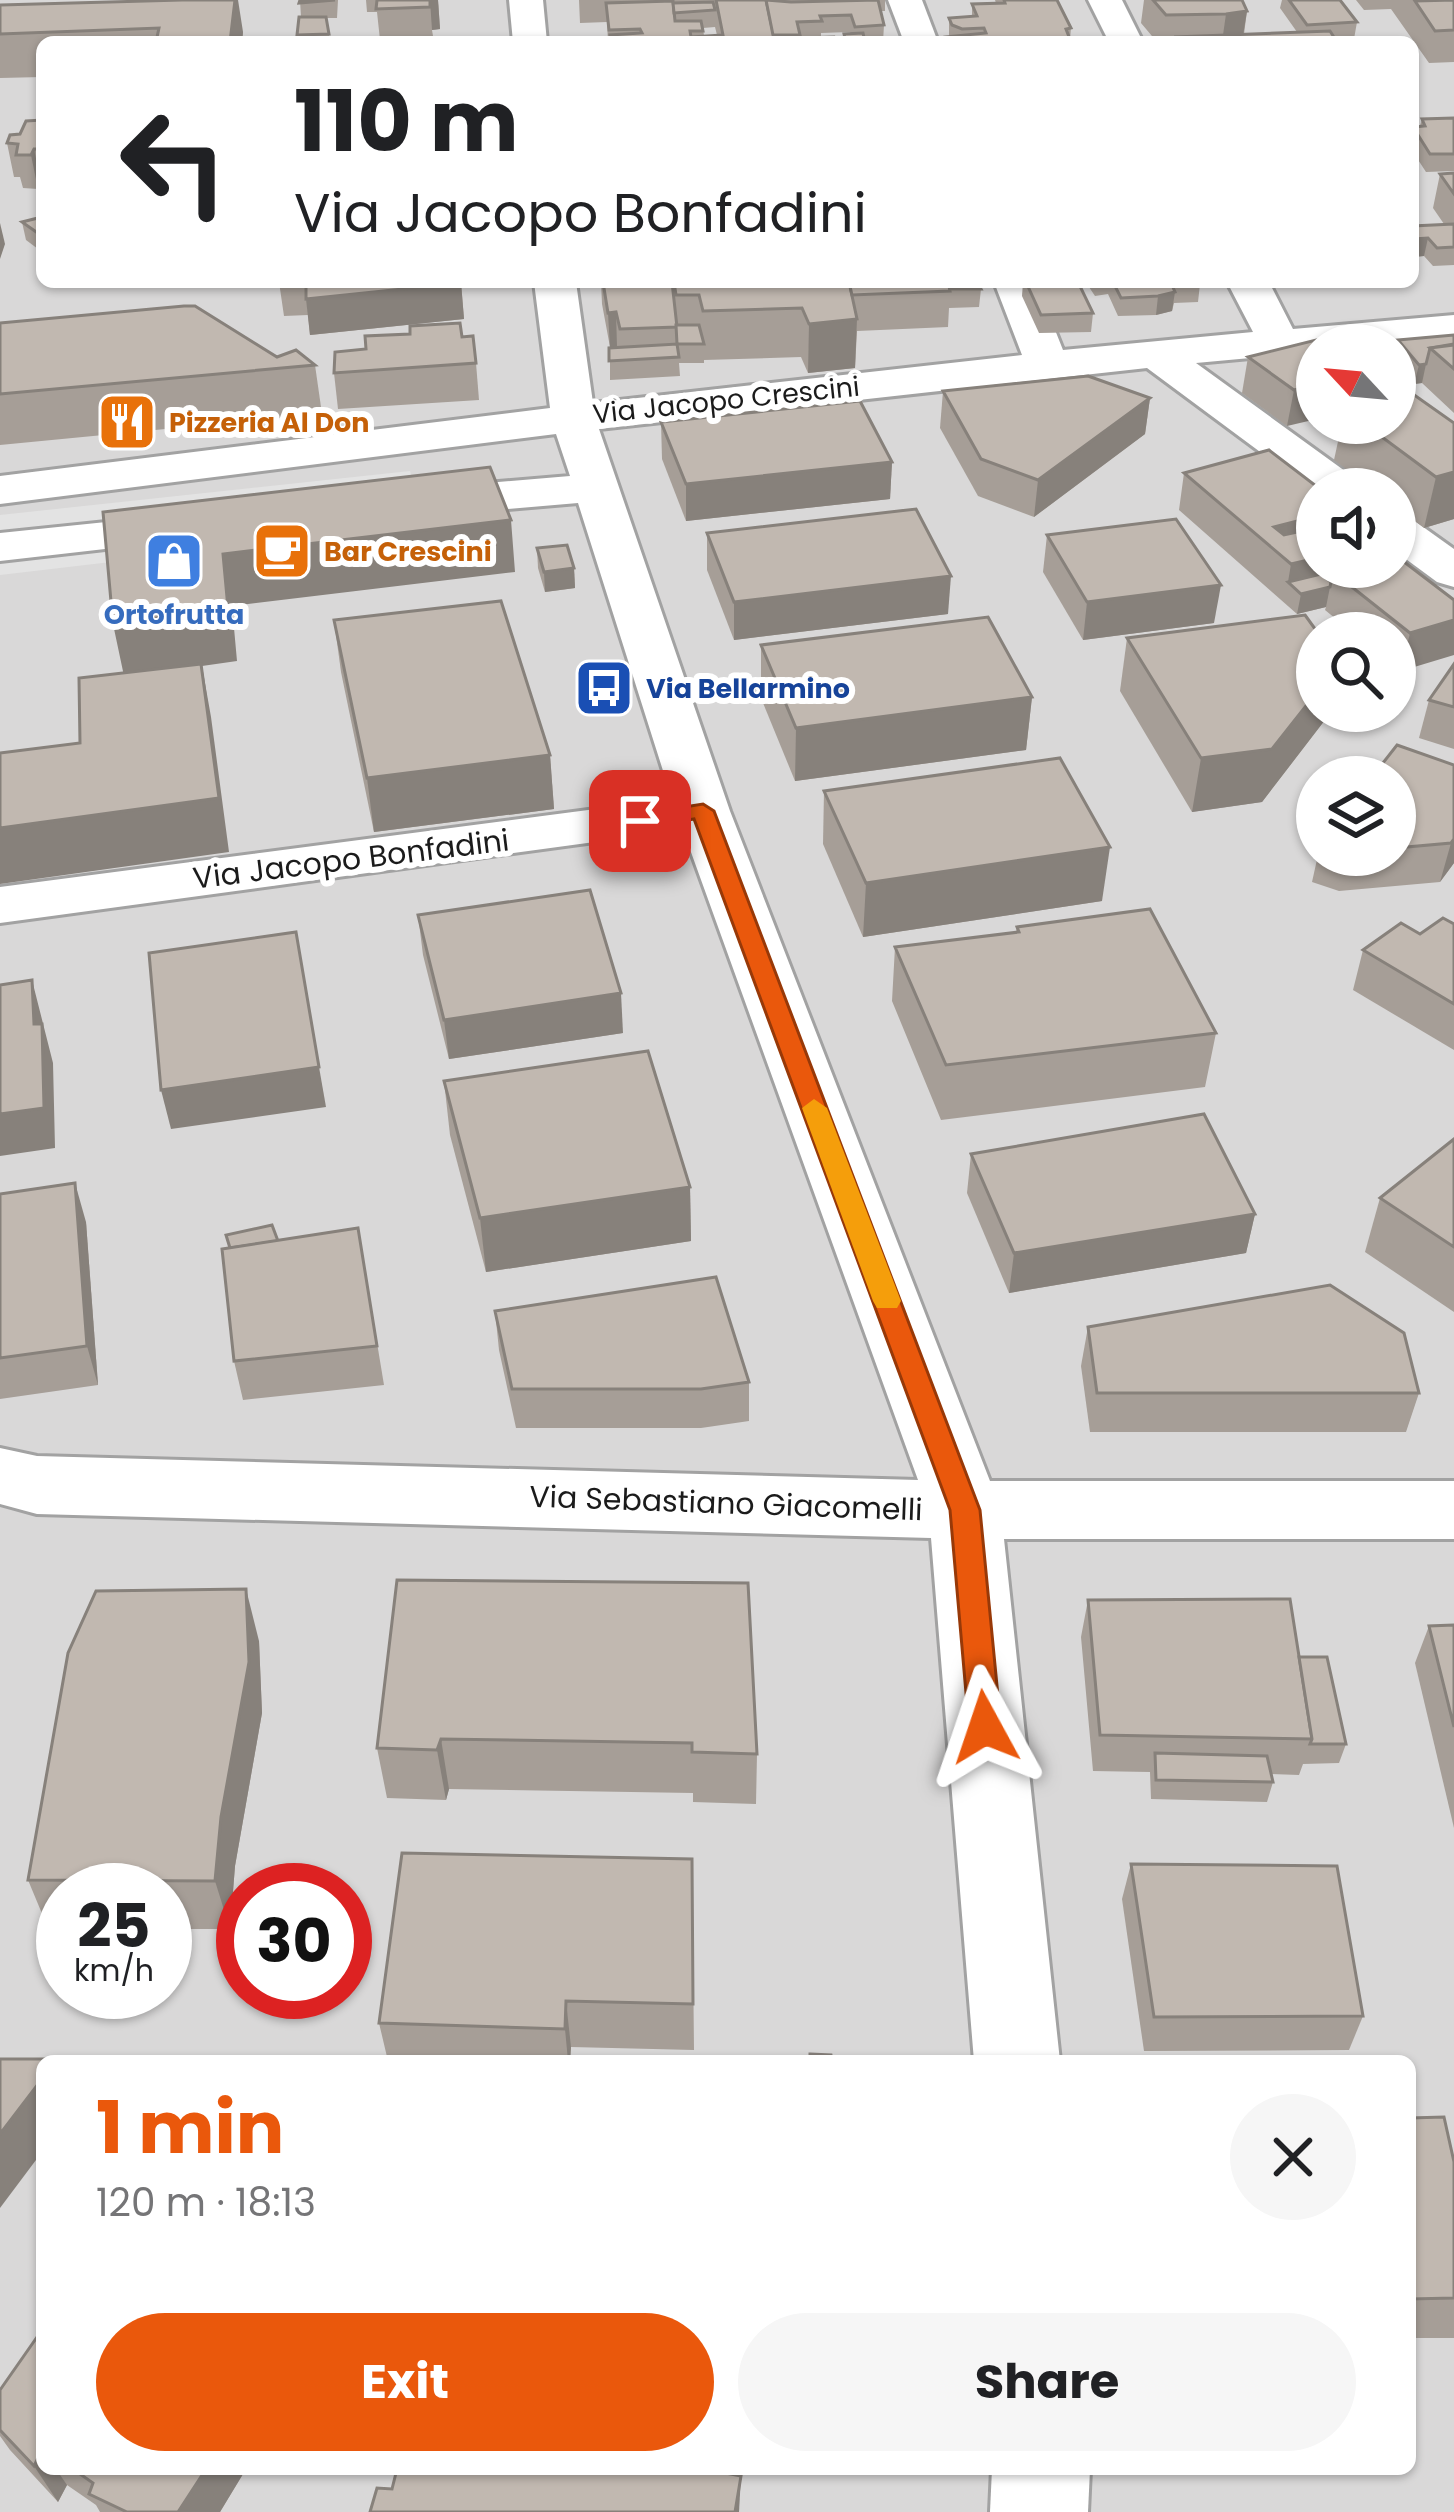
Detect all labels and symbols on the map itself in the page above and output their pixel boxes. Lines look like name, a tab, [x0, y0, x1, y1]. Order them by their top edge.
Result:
north arrow	[1296, 324, 1416, 444]
street label: Via Jacopo Crescini	[591, 368, 861, 432]
restaurant icon: Pizzeria Al Don	[96, 391, 158, 453]
place label: Pizzeria Al Don	[169, 404, 369, 441]
cafe icon: Bar Crescini	[251, 520, 313, 582]
shop icon: Ortofrutta	[143, 530, 205, 592]
place label: Bar Crescini	[324, 533, 492, 570]
place label: Ortofrutta	[104, 596, 244, 633]
bus stop icon: Via Bellarmino	[573, 657, 635, 719]
place label: Via Bellarmino	[646, 670, 850, 707]
pin	[589, 770, 691, 872]
street label: Via Jacopo Bonfadini	[190, 818, 512, 900]
street label: Via Sebastiano Giacomelli	[529, 1475, 923, 1531]
position arrow	[922, 1664, 1048, 1790]
speed limit sign: 30	[216, 1863, 372, 2019]

